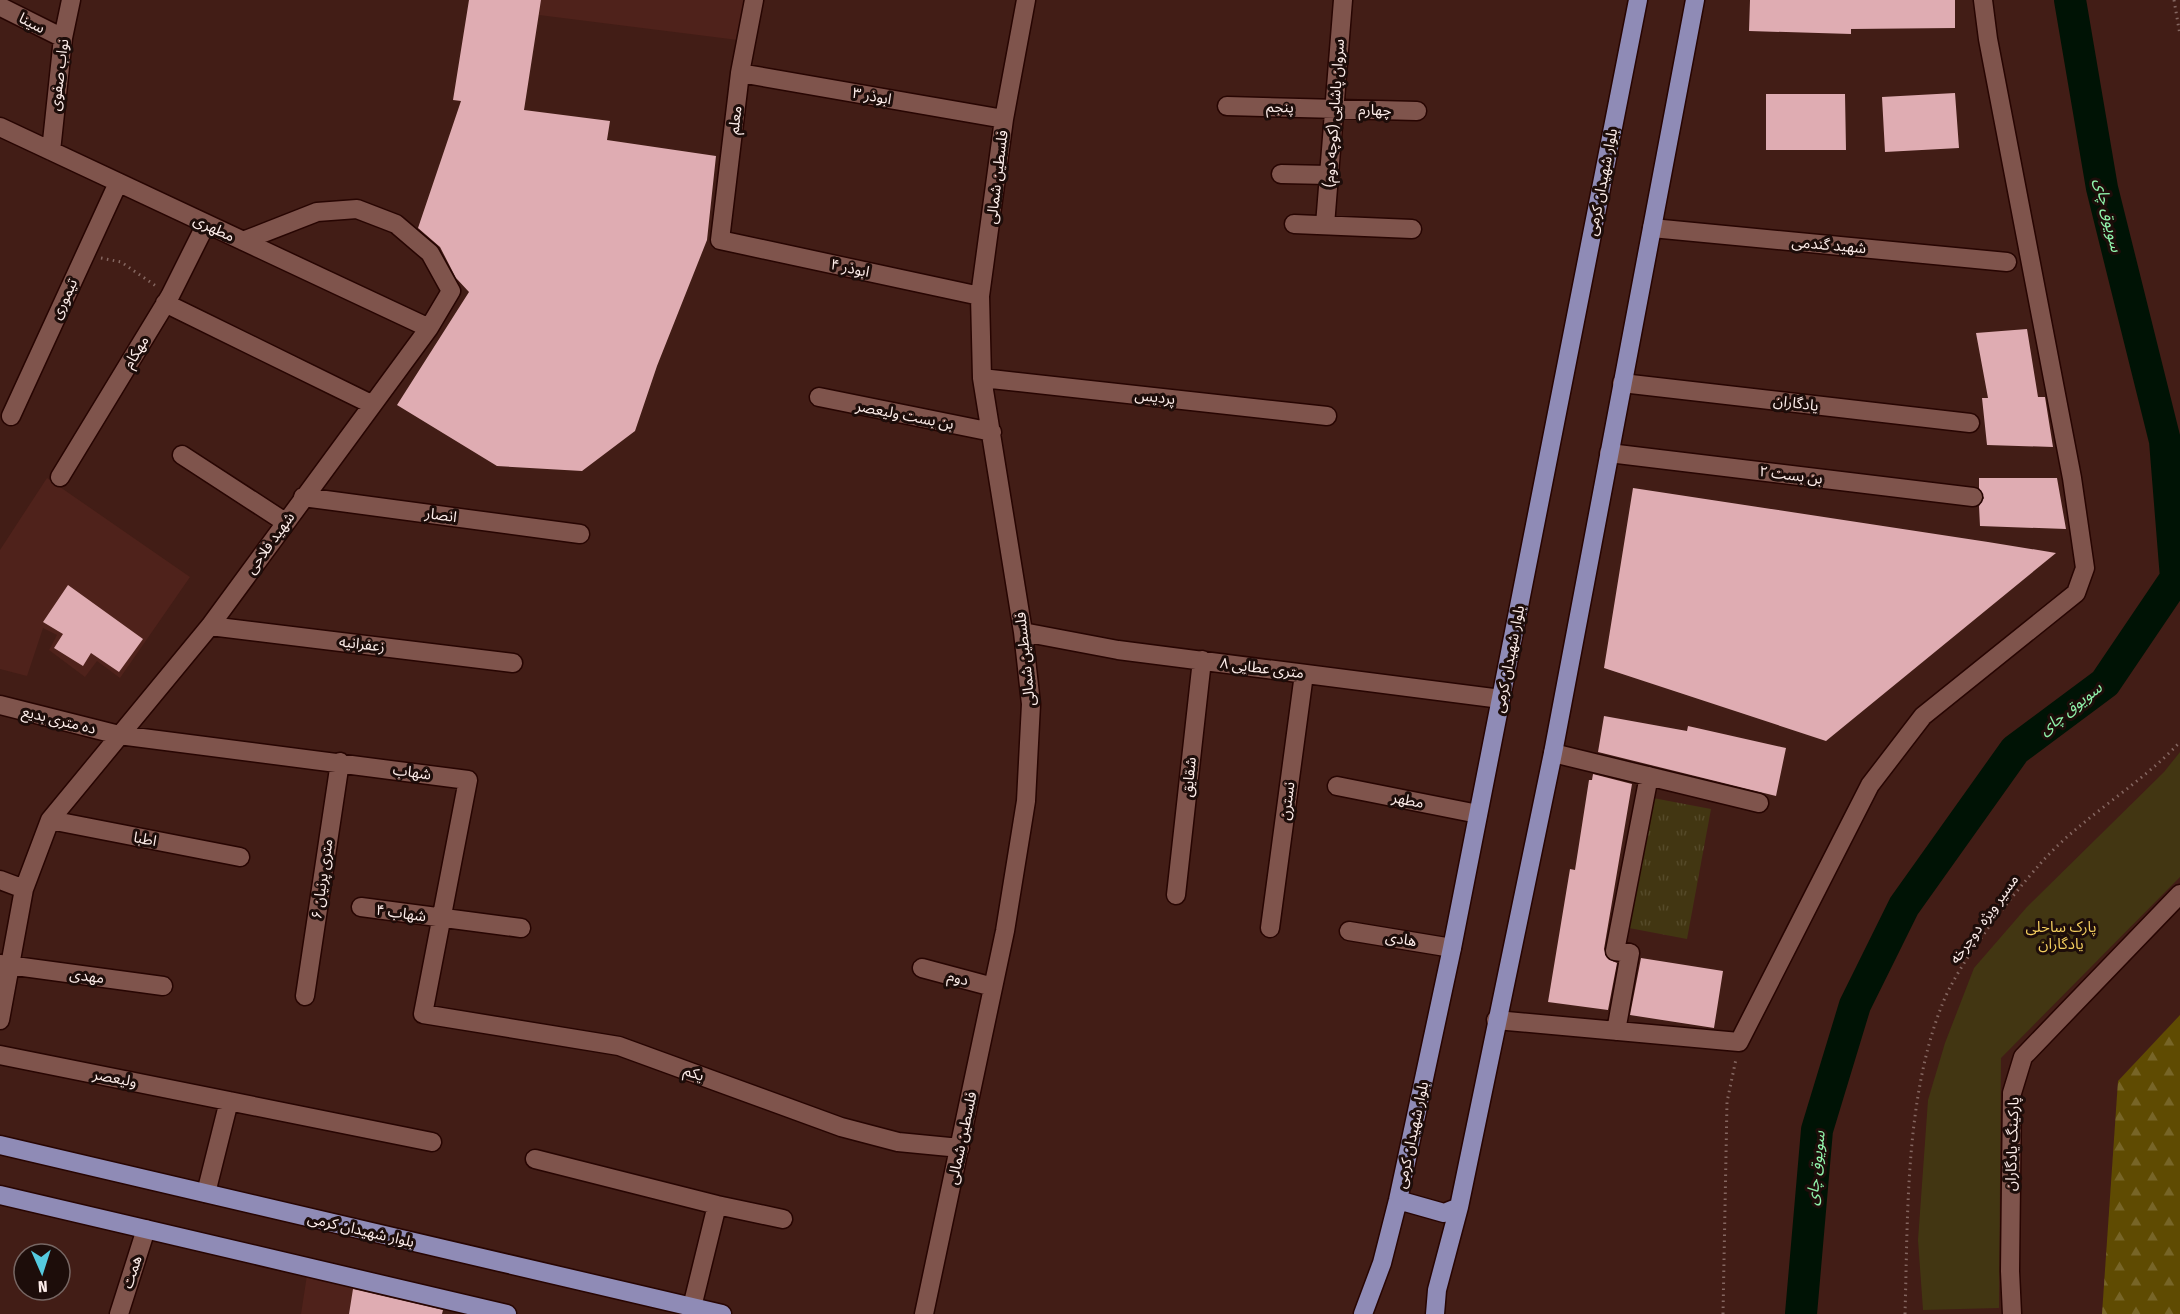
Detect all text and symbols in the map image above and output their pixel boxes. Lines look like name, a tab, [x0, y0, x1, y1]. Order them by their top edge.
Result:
street label: سینا	[16, 9, 48, 37]
street label: نواب صفوی	[46, 38, 72, 112]
street label: سروان پاشایی (کوچه دوم)	[1320, 38, 1350, 188]
street label: ابوذر ۳	[851, 84, 893, 108]
street label: پنجم	[1266, 98, 1294, 118]
street label: چهارم	[1358, 100, 1392, 122]
street label: معلم	[724, 105, 748, 136]
street label: بلوار شهیدان کرمی	[1583, 127, 1621, 237]
street label: فلسطین شمالی	[982, 129, 1012, 225]
water label: سویوق چای	[2090, 177, 2126, 254]
street label: مطهری	[190, 211, 238, 245]
street label: شهید گندمی	[1791, 233, 1867, 257]
street label: ابوذر ۴	[829, 255, 871, 281]
street label: تیموری	[47, 276, 81, 322]
street label: مهکام	[119, 332, 154, 373]
street label: پردیس	[1134, 386, 1176, 409]
street label: یادگاران	[1772, 391, 1820, 415]
street label: بن بست ولیعصر	[854, 396, 956, 433]
street label: بن بست ۲	[1758, 462, 1824, 488]
street label: انصار	[423, 504, 458, 526]
street label: شهید فلاحی	[242, 508, 299, 577]
street label: بلوار شهیدان کرمی	[1490, 604, 1528, 714]
street label: فلسطین شمالی	[1011, 611, 1039, 707]
street label: زعفرانیه	[338, 632, 386, 656]
street label: ۸ متری عطایی	[1219, 654, 1305, 682]
water label: سویوق چای	[2035, 678, 2107, 740]
street label: ده متری بدیع	[19, 702, 98, 741]
street label: شقایق	[1178, 756, 1201, 798]
street label: شهاب	[392, 760, 433, 784]
street label: نسترن	[1275, 781, 1299, 821]
street label: مطهر	[1390, 788, 1425, 812]
street label: اطبا	[132, 828, 158, 850]
street label: ۶ متری پرنیان	[307, 838, 338, 920]
street label: مسیر ویژه دوچرخه	[1946, 871, 2023, 968]
street label: شهاب ۴	[375, 901, 428, 925]
park label: پارک ساحلی یادگاران	[2026, 918, 2096, 953]
street label: هادی	[1384, 928, 1418, 950]
street label: مهدی	[69, 965, 105, 987]
street label: دوم	[945, 967, 970, 991]
street label: یکم	[681, 1061, 707, 1087]
street label: ولیعصر	[91, 1065, 138, 1091]
street label: بلوار شهیدان کرمی	[1392, 1080, 1432, 1190]
street label: فلسطین شمالی	[943, 1090, 981, 1186]
street label: پارکینگ یادگاران	[2001, 1097, 2024, 1192]
water label: سویوق چای	[1802, 1129, 1830, 1206]
street label: بلوار شهیدان کرمی	[306, 1209, 416, 1251]
north arrow	[12, 1242, 72, 1302]
street label: همت	[118, 1253, 146, 1291]
text: N	[37, 1277, 48, 1296]

